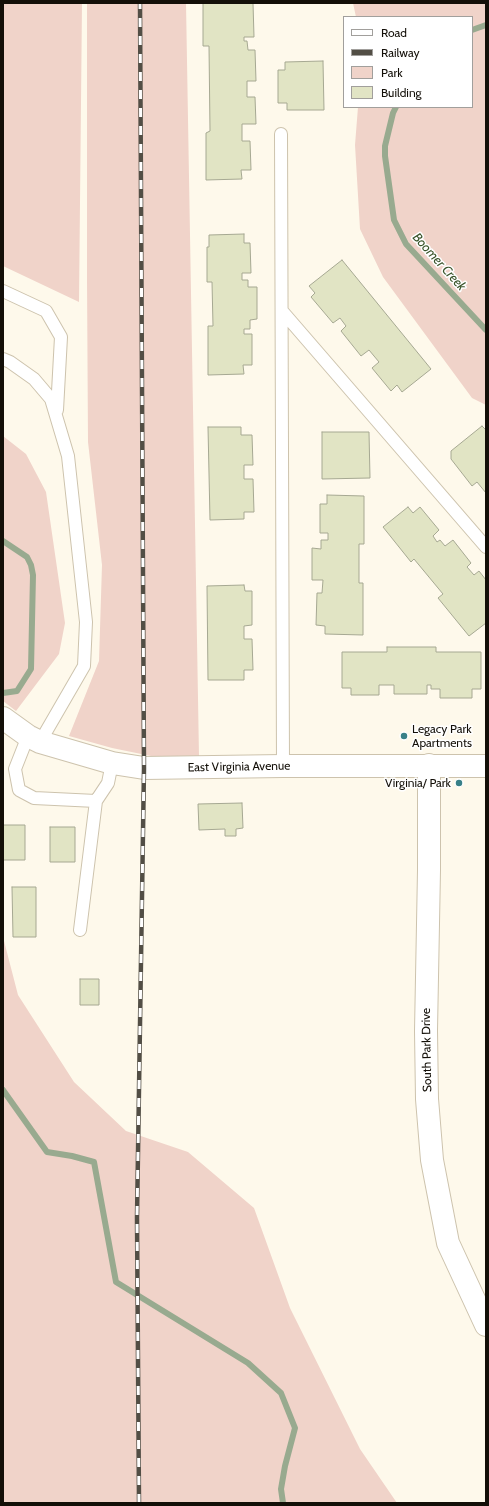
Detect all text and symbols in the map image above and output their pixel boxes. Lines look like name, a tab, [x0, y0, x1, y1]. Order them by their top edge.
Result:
legend	[343, 16, 473, 108]
text: Road	[381, 25, 407, 40]
text: Railway	[381, 45, 419, 60]
text: Park	[381, 65, 403, 80]
text: Building	[381, 85, 422, 100]
water label: Boomer Creek	[409, 230, 469, 294]
place label: Legacy Park Apartments	[412, 722, 472, 750]
marker: Legacy Park Apartments	[399, 731, 409, 741]
street label: East Virginia Avenue	[188, 759, 290, 775]
place label: Virginia/ Park	[385, 776, 451, 790]
marker: Virginia/ Park	[454, 778, 464, 788]
street label: South Park Drive	[419, 1008, 435, 1092]

